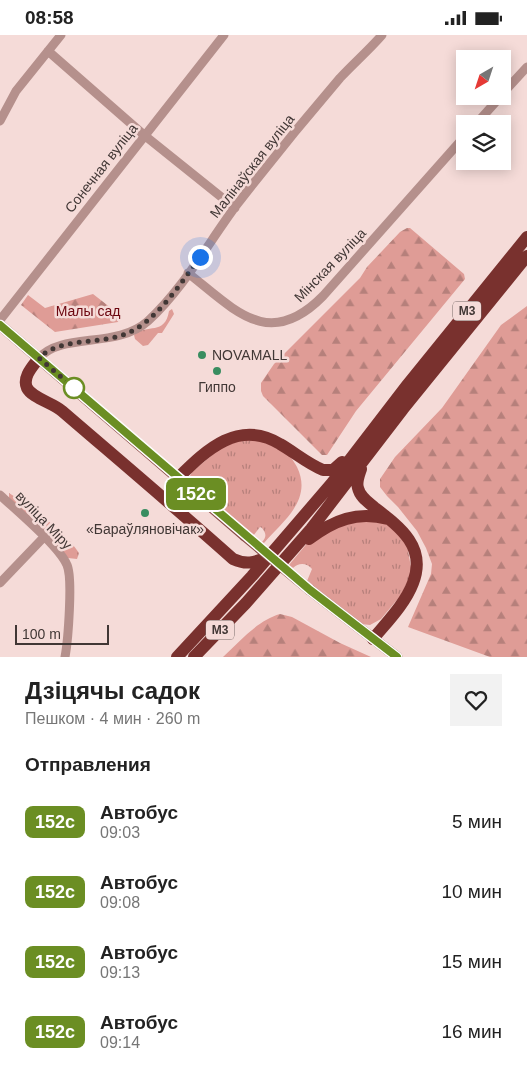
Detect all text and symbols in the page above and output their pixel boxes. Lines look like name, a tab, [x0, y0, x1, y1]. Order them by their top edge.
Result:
text: 08:58	[25, 7, 74, 28]
north arrow	[456, 50, 511, 105]
map controls	[456, 50, 511, 170]
street label: Малінаўская вуліца	[207, 111, 298, 221]
button: layers	[456, 115, 511, 170]
street label: Сонечная вуліца	[61, 120, 141, 216]
street label: Мінская вуліца	[291, 225, 369, 305]
your location	[188, 245, 213, 270]
road number: М3	[453, 301, 481, 321]
park label: Малы сад	[56, 303, 120, 319]
place label: NOVAMALL	[212, 347, 287, 363]
marker: NOVAMALL	[196, 349, 208, 361]
marker: Гиппо	[211, 365, 223, 377]
unlabelled marker	[63, 377, 85, 399]
place label: Гиппо	[198, 379, 236, 395]
line badge: 152с	[161, 478, 231, 510]
text: 152с	[176, 484, 216, 504]
street label: вуліца Міру	[12, 488, 76, 552]
marker: «Бараўляновічак»	[139, 507, 151, 519]
place label: «Бараўляновічак»	[86, 521, 204, 537]
road number: М3	[206, 621, 234, 639]
scale bar	[15, 622, 109, 645]
text: 100 m	[22, 626, 61, 642]
button: heart	[450, 674, 502, 726]
text: Дзіцячы садок	[25, 677, 200, 704]
text: Пешком · 4 мин · 260 m	[25, 710, 200, 727]
text: Отправления	[25, 754, 151, 775]
text: Автобус	[100, 802, 178, 823]
text: 5 мин	[452, 811, 502, 832]
text: 152с	[35, 812, 75, 832]
text: 09:03	[100, 824, 140, 841]
text: Автобус	[100, 872, 178, 893]
text: 10 мин	[441, 881, 502, 902]
text: 152с	[35, 882, 75, 902]
text: 09:08	[100, 894, 140, 911]
text: Автобус	[100, 942, 178, 963]
text: 15 мин	[441, 951, 502, 972]
text: 152с	[35, 952, 75, 972]
text: 09:13	[100, 964, 140, 981]
text: Автобус	[100, 1012, 178, 1033]
text: 16 мин	[441, 1021, 502, 1042]
text: 152с	[35, 1022, 75, 1042]
text: 09:14	[100, 1034, 140, 1051]

